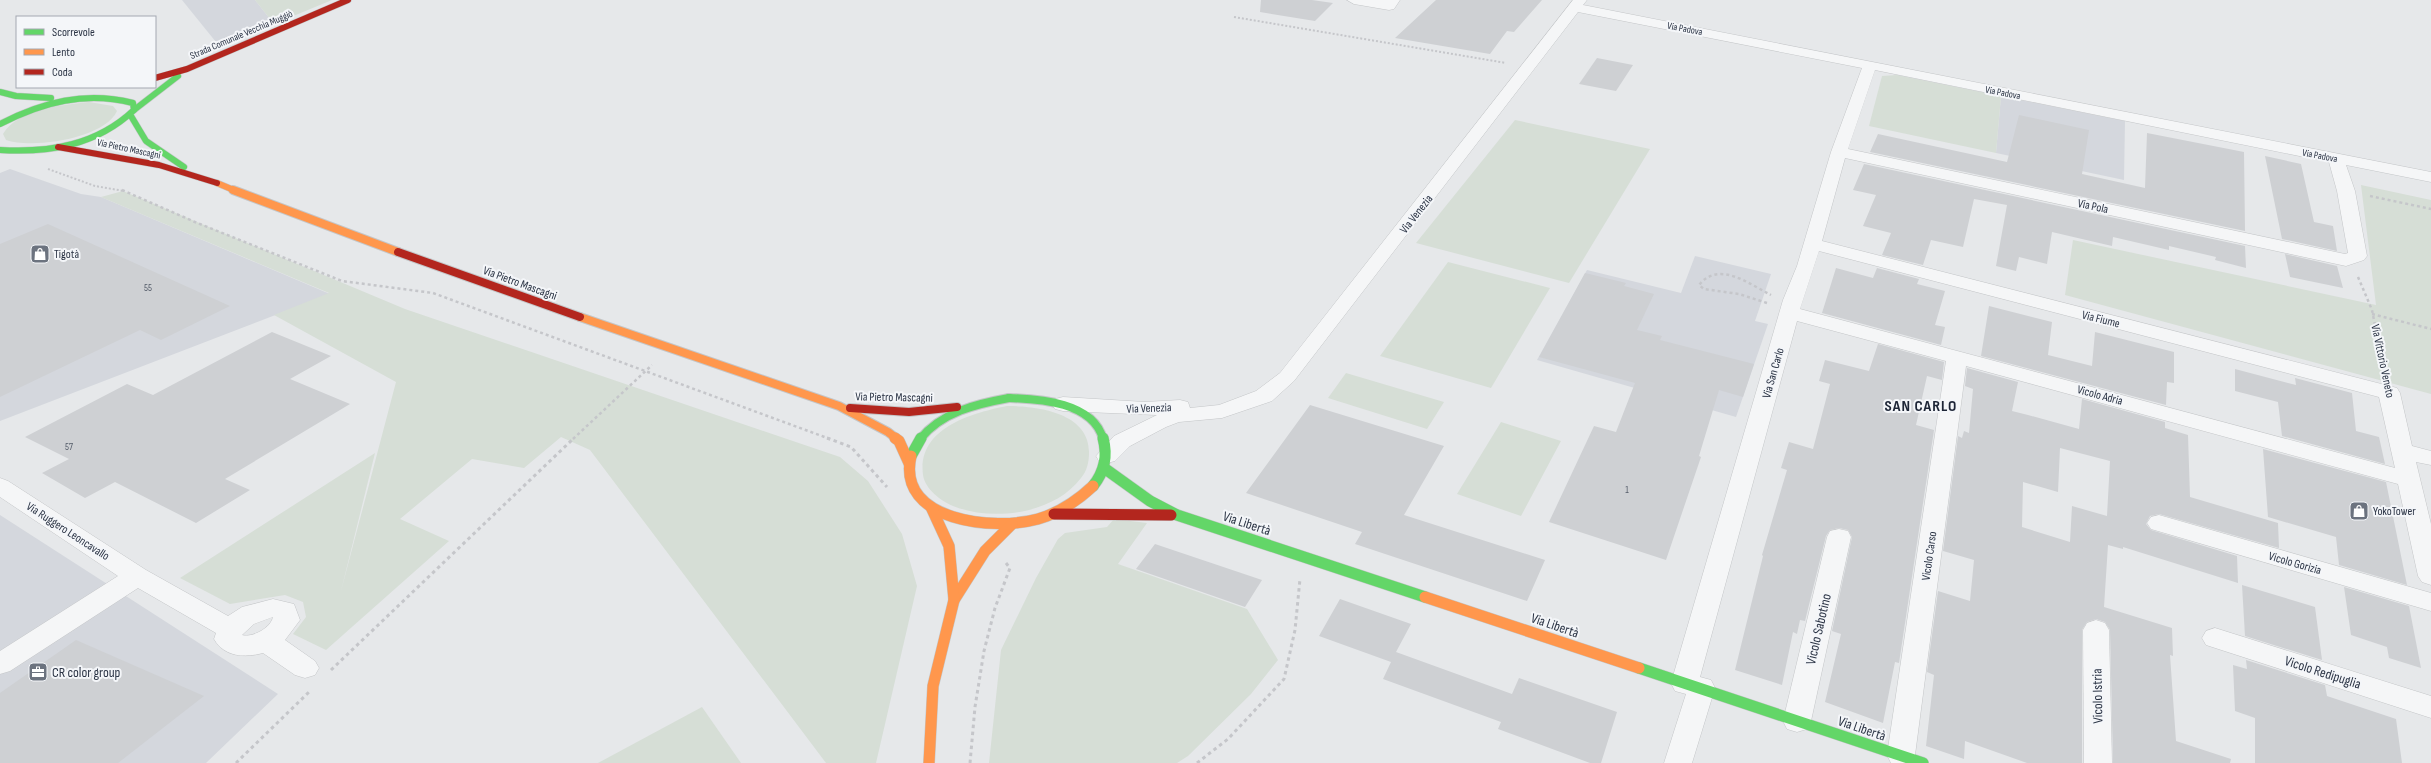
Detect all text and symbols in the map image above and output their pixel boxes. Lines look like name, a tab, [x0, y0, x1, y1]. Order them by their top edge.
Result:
street label: Strada Comunale Vecchia Muggiò	[188, 8, 295, 62]
legend	[16, 16, 156, 88]
street label: Via Padova	[1666, 20, 1704, 38]
text: Scorrevole	[52, 25, 95, 40]
text: Lento	[52, 45, 75, 60]
text: Coda	[52, 65, 73, 80]
street label: Via Padova	[1984, 84, 2022, 102]
street label: Via Pietro Mascagni	[96, 136, 162, 162]
street label: Via Padova	[2301, 147, 2339, 165]
street label: Via Venezia	[1397, 192, 1436, 237]
street label: Via Pola	[2076, 196, 2110, 217]
shop icon: Tigotà	[29, 243, 51, 265]
place label: Tigotà	[54, 247, 79, 262]
street label: Via Pietro Mascagni	[481, 263, 559, 304]
house number: 55	[144, 282, 152, 294]
street label: Via Fiume	[2080, 308, 2122, 331]
street label: Via Vittorio Veneto	[2367, 323, 2398, 399]
street label: Via San Carlo	[1759, 346, 1788, 400]
street label: Vicolo Adria	[2075, 382, 2125, 409]
street label: Via Pietro Mascagni	[855, 389, 933, 406]
district label: SAN CARLO	[1885, 397, 1957, 416]
street label: Via Venezia	[1126, 400, 1172, 417]
house number: 57	[65, 441, 73, 453]
house number: 1	[1625, 484, 1629, 496]
street label: Via Ruggero Leoncavallo	[23, 499, 112, 564]
shop icon: YokoTower	[2348, 500, 2370, 522]
place label: YokoTower	[2373, 504, 2416, 519]
street label: Via Libertà	[1221, 508, 1273, 539]
street label: Vicolo Carso	[1919, 531, 1940, 582]
street label: Vicolo Gorizia	[2267, 549, 2323, 578]
street label: Vicolo Sabotino	[1802, 592, 1835, 666]
street label: Via Libertà	[1529, 609, 1581, 642]
street label: Vicolo Redipuglia	[2282, 652, 2363, 693]
office icon: CR color group	[27, 661, 49, 683]
place label: CR color group	[52, 664, 121, 681]
street label: Vicolo Istria	[2089, 668, 2106, 724]
street label: Via Libertà	[1836, 712, 1888, 745]

